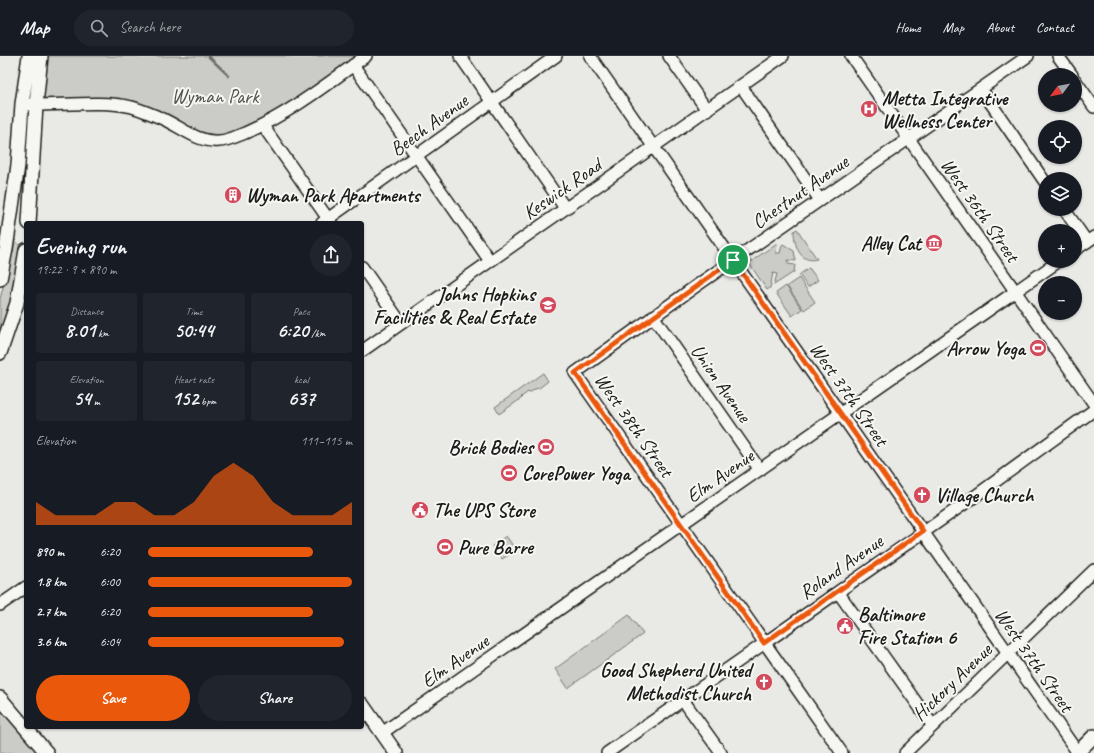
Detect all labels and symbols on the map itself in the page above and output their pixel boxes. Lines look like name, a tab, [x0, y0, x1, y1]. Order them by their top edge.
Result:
north arrow	[1038, 68, 1082, 112]
park label: Wyman Park	[171, 84, 260, 109]
place label: Metta Integrative Wellness Center	[882, 86, 1009, 134]
street label: Beech Avenue	[385, 87, 474, 162]
hospital icon: Metta Integrative Wellness Center	[859, 99, 879, 119]
street label: Chestnut Avenue	[747, 149, 854, 234]
street label: Keswick Road	[518, 151, 609, 225]
street label: West 36th Street	[935, 153, 1026, 269]
place label: Wyman Park Apartments	[246, 183, 422, 208]
building icon: Wyman Park Apartments	[223, 185, 243, 205]
place label: Alley Cat	[861, 231, 923, 256]
museum icon: Alley Cat	[924, 233, 944, 253]
pin	[716, 243, 750, 277]
place label: Johns Hopkins Facilities & Real Estate	[374, 282, 537, 330]
school or university icon: Johns Hopkins Facilities & Real Estate	[538, 295, 558, 315]
place label: Arrow Yoga	[946, 336, 1027, 361]
street label: West 37th Street	[804, 337, 895, 453]
sports icon: Arrow Yoga	[1028, 338, 1048, 358]
street label: Union Avenue	[685, 339, 758, 428]
street label: West 38th Street	[589, 368, 680, 484]
place label: Brick Bodies	[449, 435, 535, 460]
sports icon: Brick Bodies	[536, 437, 556, 457]
street label: Elm Avenue	[681, 443, 760, 508]
place label: CorePower Yoga	[522, 461, 631, 486]
sports icon: CorePower Yoga	[499, 463, 519, 483]
place label: Village Church	[935, 483, 1035, 508]
church icon: Village Church	[912, 485, 932, 505]
place label: The UPS Store	[433, 498, 536, 523]
public building icon: The UPS Store	[410, 500, 430, 520]
street label: Roland Avenue	[794, 528, 889, 605]
place label: Pure Barre	[458, 535, 535, 560]
sports icon: Pure Barre	[435, 537, 455, 557]
place label: Baltimore Fire Station 6	[858, 602, 958, 650]
street label: West 37th Street	[989, 603, 1080, 719]
public building icon: Baltimore Fire Station 6	[835, 616, 855, 636]
street label: Elm Avenue	[416, 628, 495, 693]
street label: Hickory Avenue	[907, 637, 998, 726]
place label: Good Shepherd United Methodist Church	[600, 658, 755, 706]
church icon: Good Shepherd United Methodist Church	[754, 672, 774, 692]

